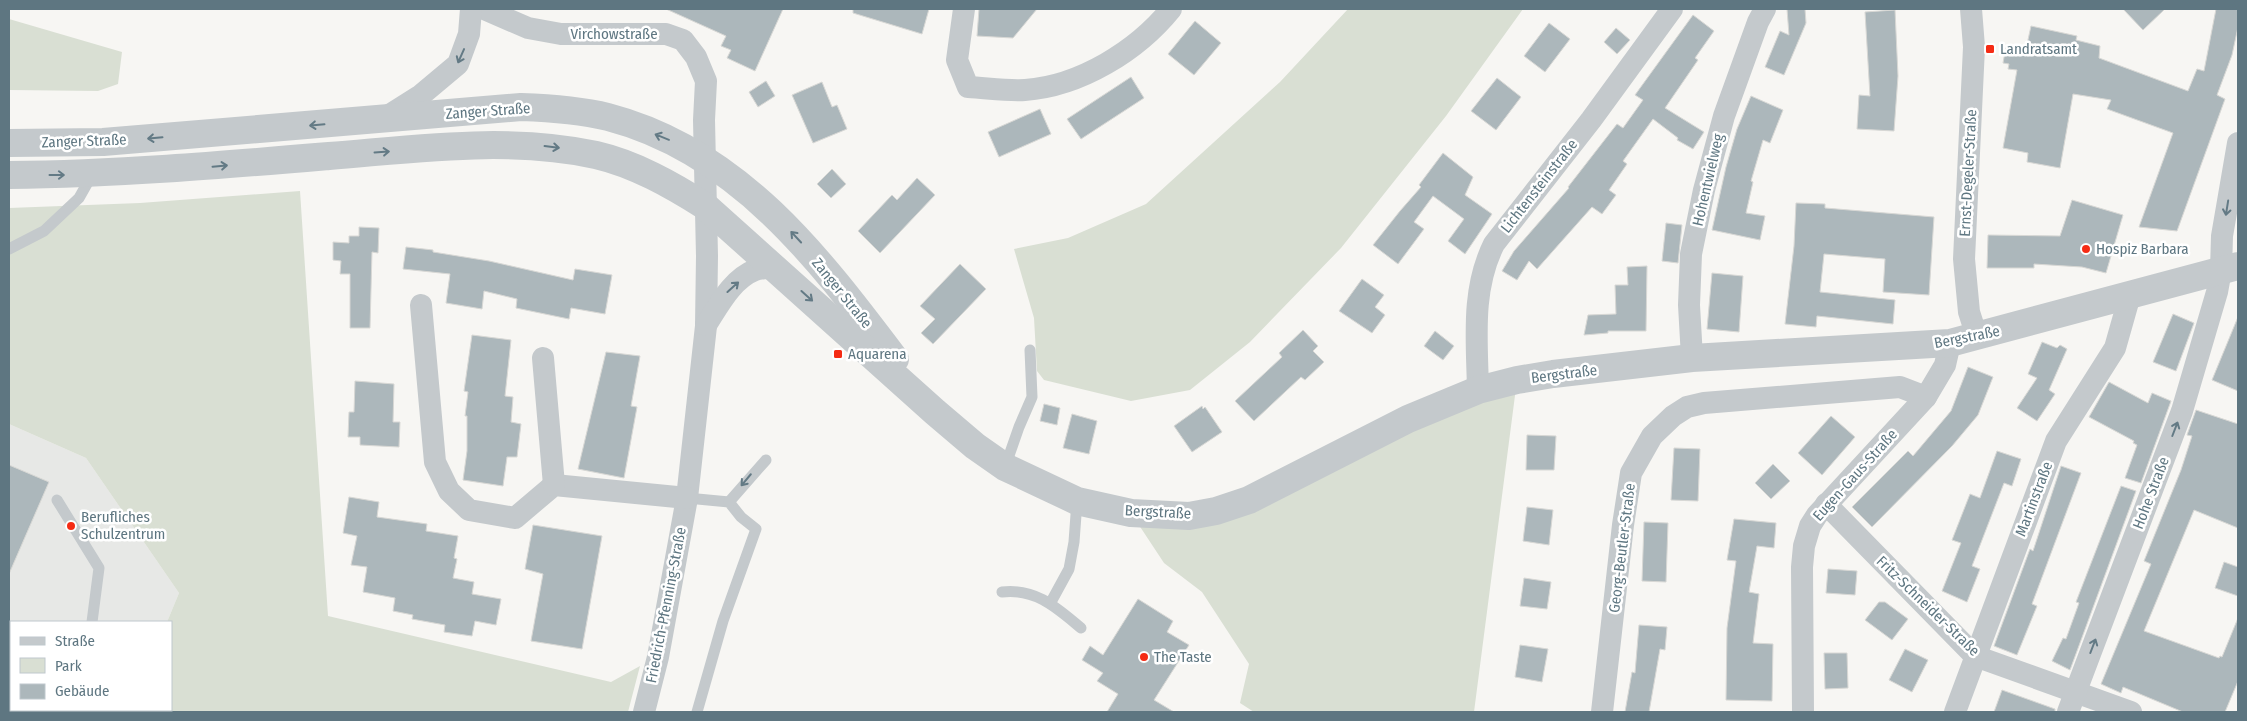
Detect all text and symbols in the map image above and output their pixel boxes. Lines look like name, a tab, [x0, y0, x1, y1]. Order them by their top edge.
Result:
street label: Virchowstraße	[570, 25, 658, 43]
place label: Landratsamt	[2000, 40, 2077, 58]
marker: Landratsamt	[1984, 43, 1996, 55]
one-way arrow	[456, 48, 466, 63]
street label: Zanger Straße	[445, 99, 531, 123]
street label: Ernst-Degeler-Straße	[1956, 109, 1980, 237]
one-way arrow	[309, 120, 325, 129]
street label: Zanger Straße	[41, 131, 127, 151]
one-way arrow	[655, 131, 670, 141]
street label: Hohentwielweg	[1689, 132, 1727, 228]
one-way arrow	[147, 133, 163, 143]
street label: Lichtensteinstraße	[1497, 136, 1581, 236]
one-way arrow	[544, 143, 560, 153]
one-way arrow	[373, 147, 389, 156]
one-way arrow	[211, 161, 227, 171]
one-way arrow	[49, 170, 65, 180]
one-way arrow	[2221, 199, 2231, 215]
one-way arrow	[790, 231, 802, 244]
place label: Hospiz Barbara	[2096, 240, 2189, 258]
marker: Hospiz Barbara	[2080, 243, 2092, 255]
street label: Zanger Straße	[808, 254, 876, 332]
one-way arrow	[727, 281, 740, 293]
one-way arrow	[801, 290, 814, 302]
street label: Bergstraße	[1933, 322, 2001, 352]
place label: Aquarena	[848, 345, 907, 363]
marker: Aquarena	[832, 348, 844, 360]
street label: Bergstraße	[1530, 361, 1598, 387]
one-way arrow	[2171, 422, 2180, 437]
street label: Eugen-Gaus-Straße	[1809, 425, 1901, 525]
street label: Hohe Straße	[2129, 454, 2173, 532]
street label: Martinstraße	[2011, 459, 2057, 539]
one-way arrow	[741, 473, 752, 486]
street label: Georg-Beutler-Straße	[1605, 482, 1639, 614]
street label: Bergstraße	[1124, 501, 1192, 523]
place label: Berufliches Schulzentrum	[81, 508, 165, 543]
marker: Berufliches Schulzentrum	[65, 520, 77, 532]
street label: Friedrich-Pfenning-Straße	[642, 526, 690, 684]
street label: Fritz-Schneider-Straße	[1873, 552, 1983, 660]
legend	[10, 621, 172, 711]
text: Straße	[55, 632, 95, 650]
one-way arrow	[2089, 639, 2098, 654]
place label: The Taste	[1154, 648, 1212, 666]
marker: The Taste	[1138, 651, 1150, 663]
text: Park	[55, 657, 82, 675]
text: Gebäude	[55, 682, 110, 700]

